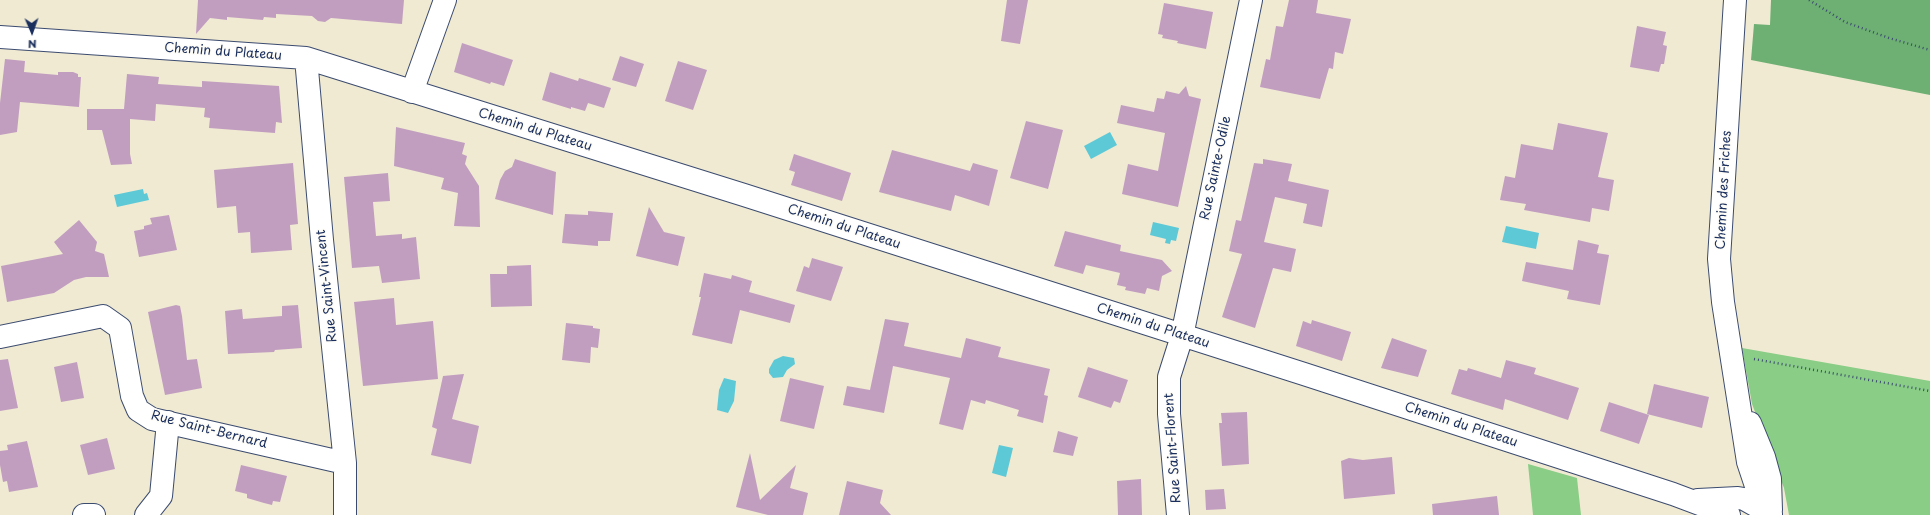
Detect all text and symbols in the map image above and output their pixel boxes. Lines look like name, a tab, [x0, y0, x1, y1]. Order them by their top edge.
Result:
north arrow	[12, 12, 52, 52]
text: N	[28, 36, 37, 53]
street label: Chemin du Plateau	[164, 40, 282, 64]
street label: Chemin du Plateau	[476, 105, 594, 155]
street label: Rue Sainte-Odile	[1197, 114, 1235, 222]
street label: Chemin des Friches	[1713, 130, 1735, 250]
street label: Chemin du Plateau	[785, 201, 903, 253]
street label: Rue Saint-Vincent	[313, 229, 341, 343]
street label: Chemin du Plateau	[1094, 300, 1212, 352]
street label: Rue Saint-Florent	[1161, 392, 1185, 504]
street label: Chemin du Plateau	[1402, 399, 1520, 451]
street label: Rue Saint-Bernard	[149, 408, 269, 452]

